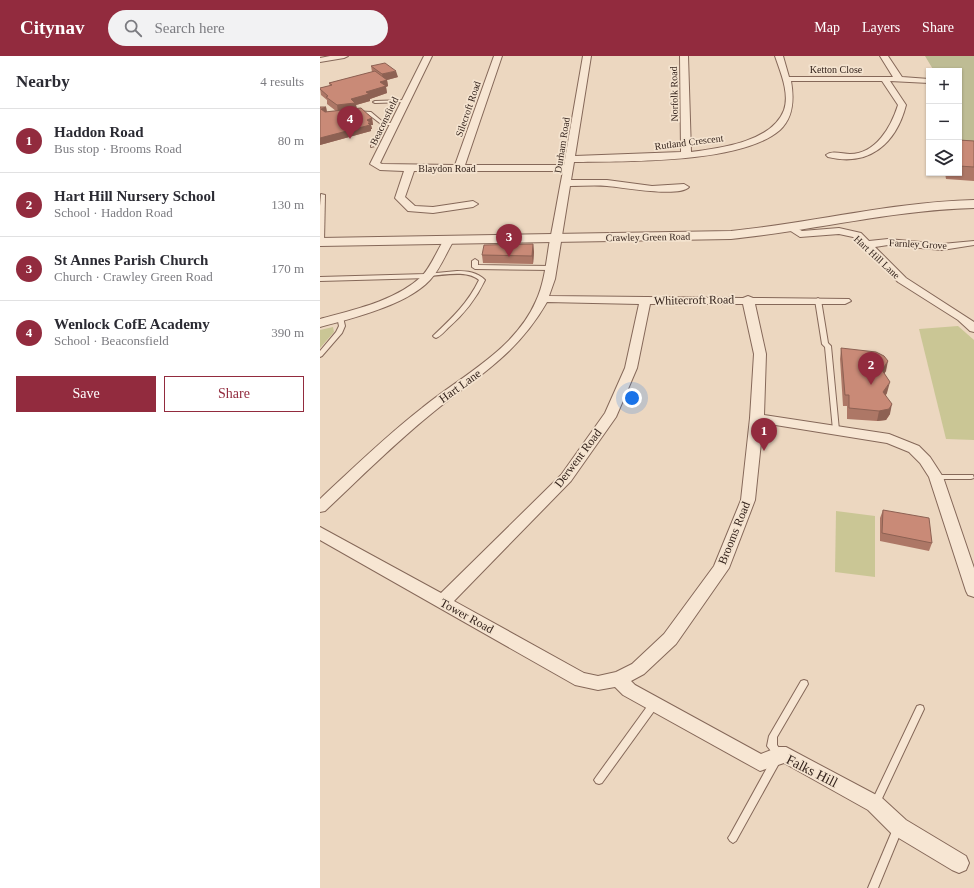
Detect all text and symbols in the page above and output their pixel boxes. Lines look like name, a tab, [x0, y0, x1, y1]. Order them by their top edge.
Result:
search box	[108, 10, 388, 46]
text: Citynav	[20, 17, 84, 38]
icon: search	[122, 17, 144, 39]
text: Search here	[154, 20, 225, 36]
text: Map	[814, 20, 840, 35]
text: Layers	[862, 20, 900, 35]
text: Share	[922, 20, 954, 35]
street label: Ketton Close	[810, 64, 863, 75]
street label: Norfolk Road	[668, 66, 680, 122]
map controls	[926, 68, 962, 176]
button: +	[926, 68, 962, 104]
text: Nearby	[16, 72, 70, 91]
text: 4 results	[260, 74, 304, 89]
street label: Silecroft Road	[453, 80, 483, 138]
street label: Beaconsfield	[368, 95, 400, 147]
button: −	[926, 104, 962, 140]
pin: 4	[337, 106, 363, 139]
street label: Durham Road	[552, 116, 572, 174]
text: Haddon Road	[54, 124, 144, 140]
street label: Rutland Crescent	[654, 132, 724, 152]
text: 1	[26, 133, 32, 148]
text: 80 m	[278, 133, 304, 148]
button: layers	[926, 140, 962, 176]
text: Bus stop · Brooms Road	[54, 141, 182, 156]
street label: Blaydon Road	[418, 163, 476, 174]
text: Hart Hill Nursery School	[54, 188, 215, 204]
text: 2	[26, 197, 32, 212]
text: 130 m	[271, 197, 304, 212]
text: School · Haddon Road	[54, 205, 173, 220]
pin: 3	[496, 224, 522, 257]
street label: Crawley Green Road	[606, 231, 690, 243]
street label: Hart Hill Lane	[852, 233, 902, 281]
street label: Farnley Grove	[889, 237, 948, 251]
text: St Annes Parish Church	[54, 252, 208, 268]
text: 3	[26, 261, 32, 276]
text: 170 m	[271, 261, 304, 276]
text: Church · Crawley Green Road	[54, 269, 213, 284]
street label: Whitecroft Road	[654, 292, 734, 308]
text: Wenlock CofE Academy	[54, 316, 210, 332]
text: 4	[26, 325, 32, 340]
text: 390 m	[271, 325, 304, 340]
text: School · Beaconsfield	[54, 333, 169, 348]
pin: 2	[858, 352, 884, 385]
street label: Hart Lane	[436, 366, 484, 406]
button: Save	[16, 376, 156, 412]
button: Share	[164, 376, 304, 412]
your location	[622, 388, 642, 408]
pin: 1	[751, 418, 777, 451]
street label: Derwent Road	[551, 426, 605, 490]
street label: Brooms Road	[715, 500, 753, 566]
street label: Tower Road	[438, 596, 496, 636]
street label: Falks Hill	[784, 752, 840, 790]

